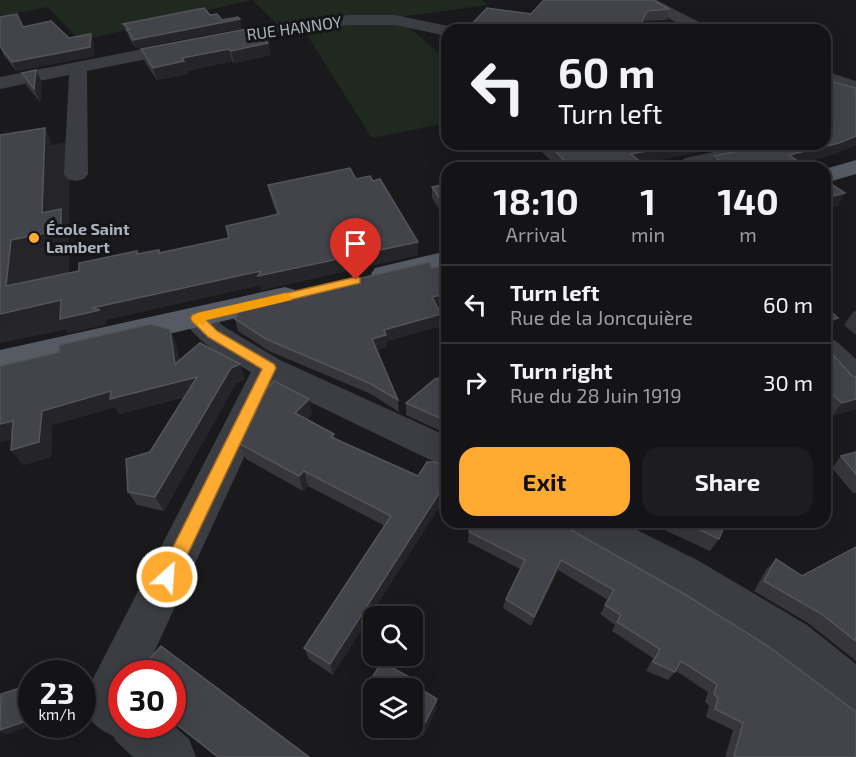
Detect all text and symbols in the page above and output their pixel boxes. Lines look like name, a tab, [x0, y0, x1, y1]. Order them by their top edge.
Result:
street label: RUE HANNOY	[245, 11, 343, 44]
text: 60 m	[558, 46, 655, 96]
icon: left	[459, 48, 537, 126]
text: Turn left	[558, 97, 662, 129]
text: 18:10	[493, 179, 579, 222]
text: 1	[640, 179, 656, 222]
text: 140	[717, 179, 779, 222]
pin	[330, 218, 381, 280]
place label: École Saint Lambert	[46, 219, 130, 256]
text: Arrival	[506, 222, 566, 246]
text: min	[631, 222, 665, 246]
text: m	[739, 222, 757, 246]
icon: arrive	[339, 227, 372, 260]
marker: École Saint Lambert	[27, 231, 41, 245]
text: Turn left	[510, 279, 599, 305]
icon: left	[459, 288, 492, 321]
text: 60 m	[763, 291, 813, 317]
text: Rue de la Joncquière	[510, 305, 693, 329]
text: Turn right	[510, 357, 612, 383]
icon: right	[459, 366, 492, 399]
text: 30 m	[763, 369, 813, 395]
text: Rue du 28 Juin 1919	[510, 383, 682, 407]
button: Exit	[459, 447, 630, 516]
button: Share	[642, 447, 813, 516]
position arrow	[135, 545, 199, 609]
map controls	[363, 606, 423, 738]
button: search	[363, 606, 423, 666]
speed limit sign: 30	[108, 660, 186, 738]
text: 23	[40, 674, 74, 710]
button: layers	[363, 678, 423, 738]
text: km/h	[38, 705, 76, 723]

